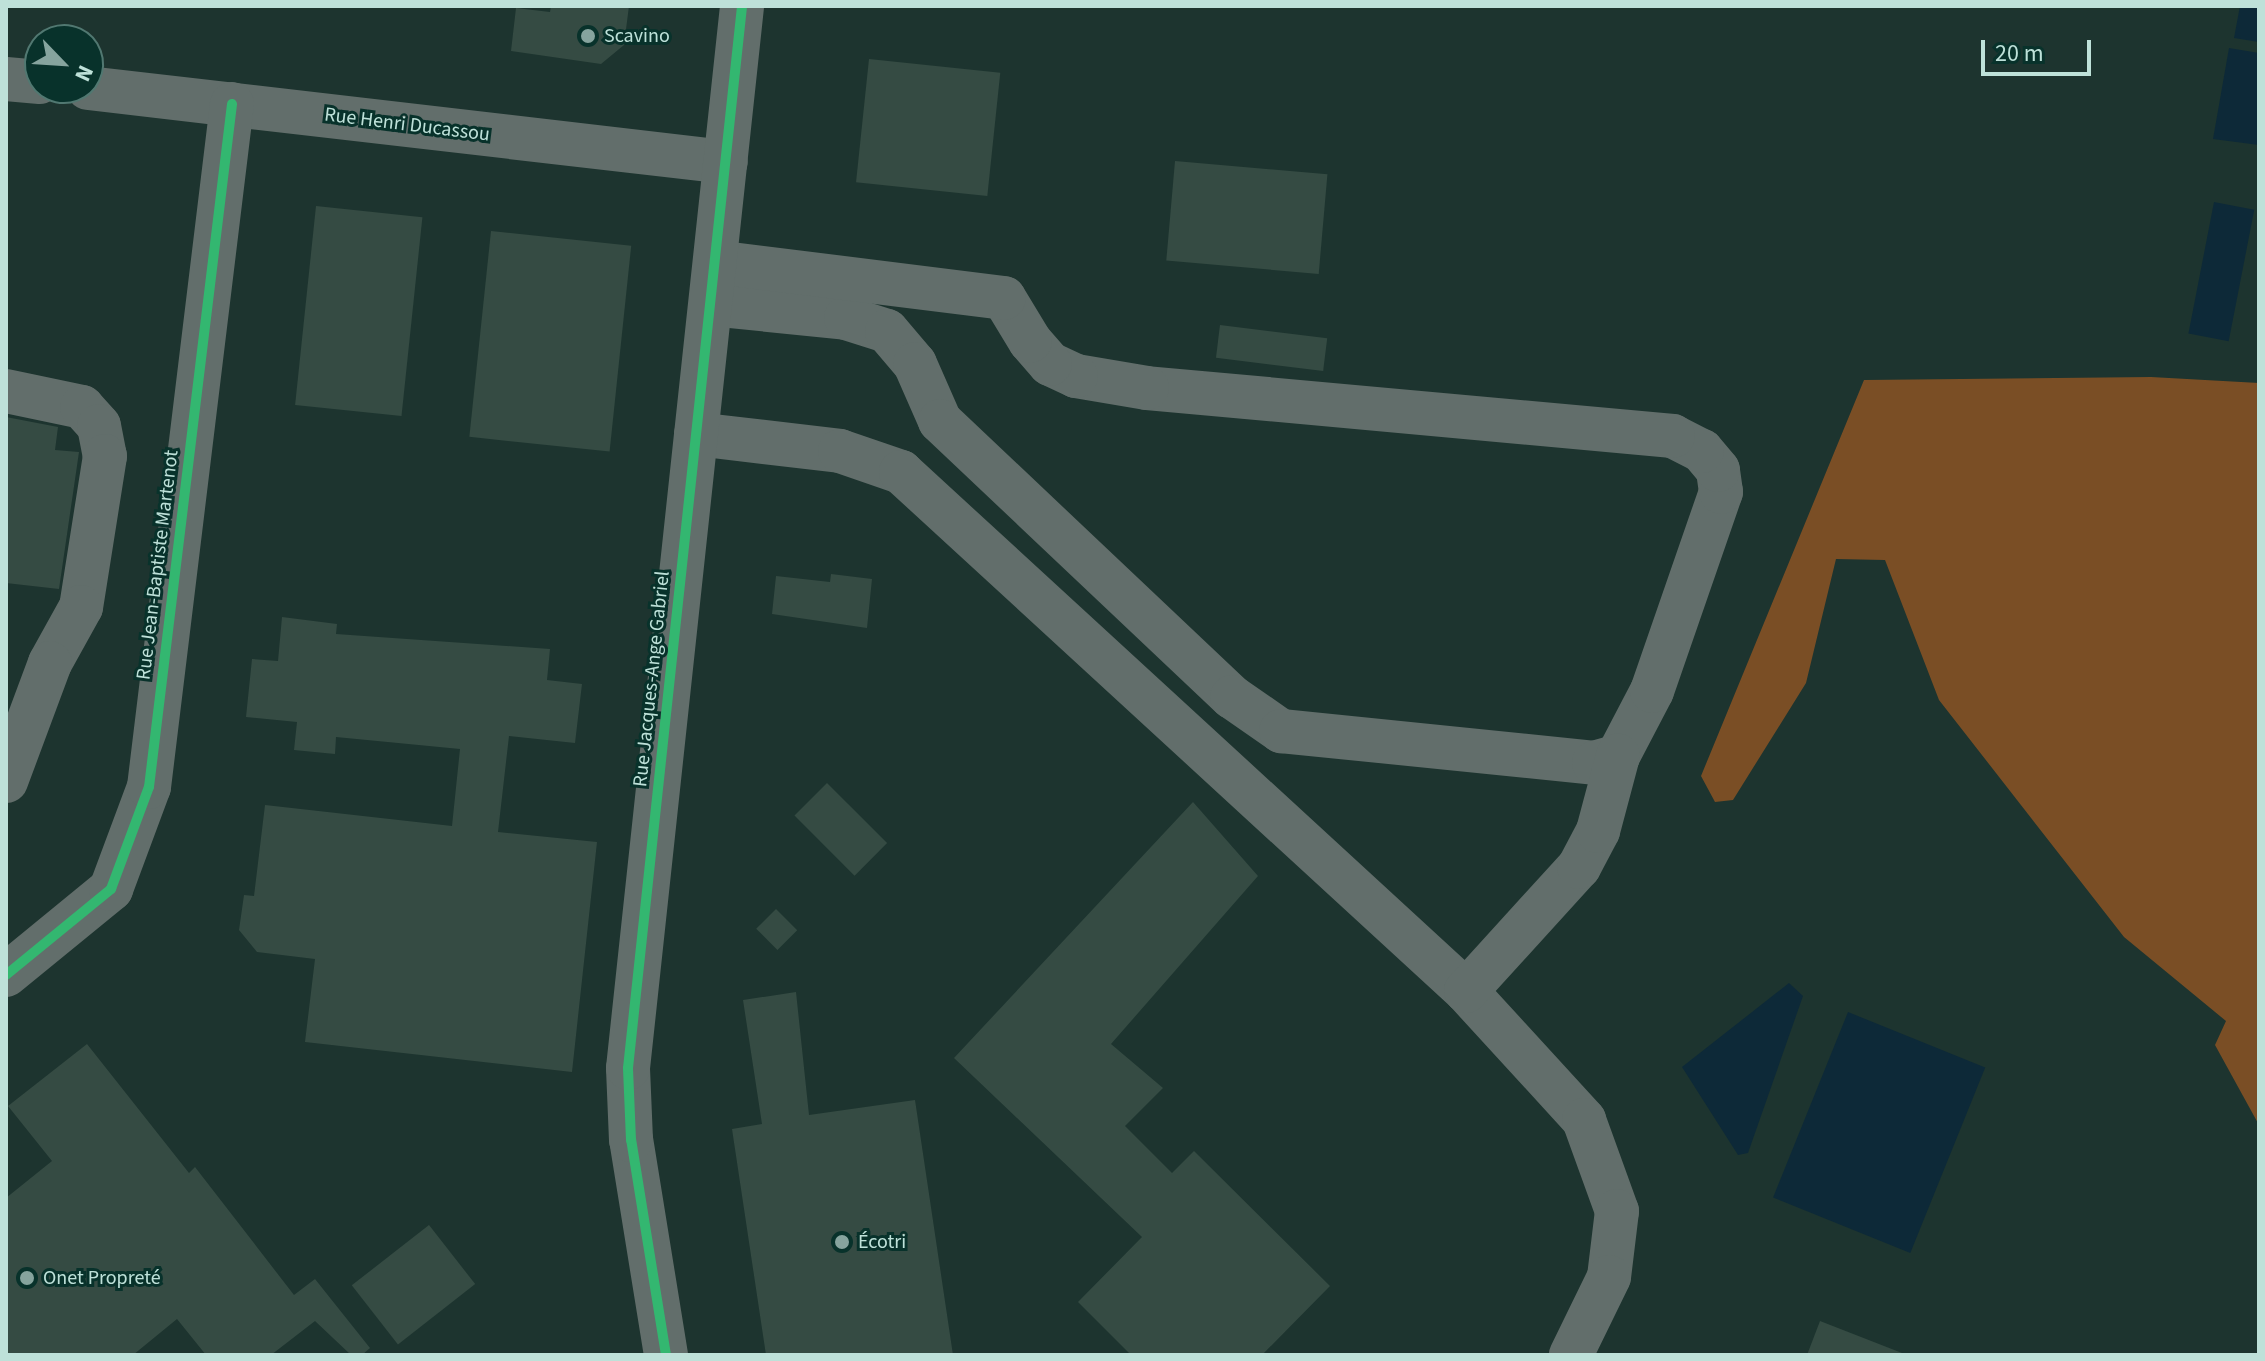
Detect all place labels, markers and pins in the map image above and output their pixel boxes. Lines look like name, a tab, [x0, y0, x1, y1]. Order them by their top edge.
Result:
place label: Scavino	[604, 24, 670, 48]
marker: Scavino	[579, 27, 597, 45]
place label: Écotri	[858, 1230, 906, 1254]
marker: Écotri	[833, 1233, 851, 1251]
place label: Onet Propreté	[43, 1266, 161, 1290]
marker: Onet Propreté	[18, 1269, 36, 1287]

